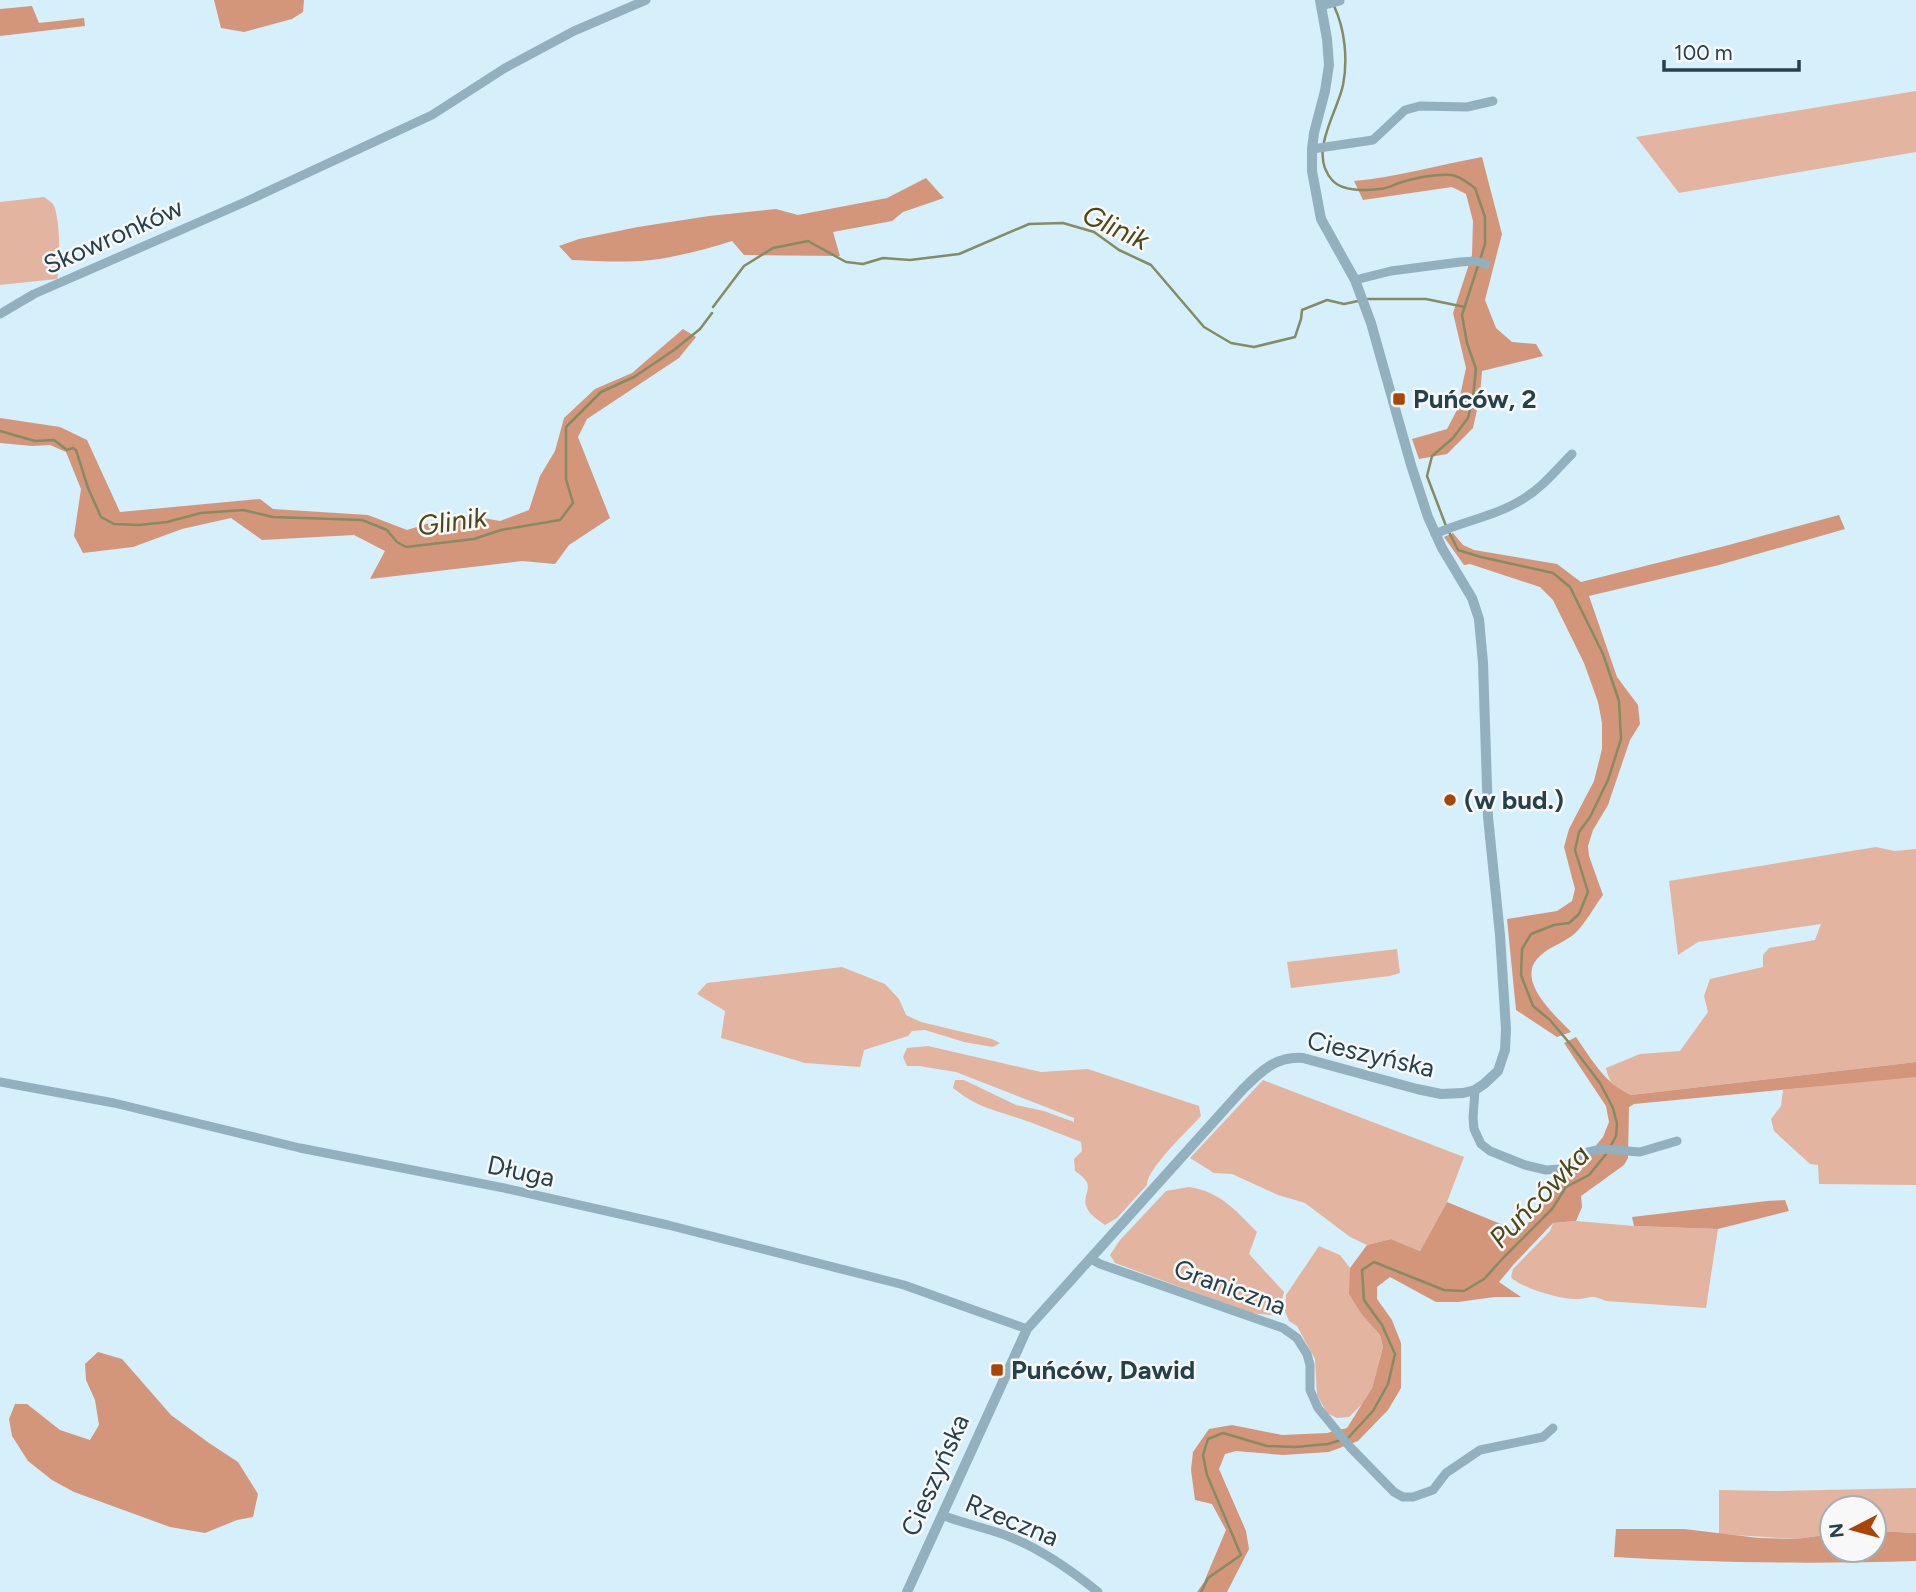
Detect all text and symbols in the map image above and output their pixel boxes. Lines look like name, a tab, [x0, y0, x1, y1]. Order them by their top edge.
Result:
scale bar	[1664, 28, 1799, 72]
text: 100 m	[1674, 40, 1733, 65]
street label: Skowronków	[38, 191, 188, 281]
water label: Glinik	[1077, 197, 1156, 258]
place label: Puńców, 2	[1413, 383, 1537, 415]
marker: Puńców, 2	[1391, 391, 1407, 407]
water label: Glinik	[415, 499, 490, 543]
place label: (w bud.)	[1464, 784, 1564, 816]
marker: (w bud.)	[1442, 792, 1458, 808]
street label: Cieszyńska	[1304, 1024, 1438, 1084]
water label: Puńcówka	[1482, 1137, 1596, 1255]
street label: Długa	[484, 1148, 558, 1194]
street label: Graniczna	[1170, 1252, 1290, 1322]
place label: Puńców, Dawid	[1011, 1354, 1195, 1386]
marker: Puńców, Dawid	[989, 1362, 1005, 1378]
street label: Cieszyńska	[894, 1409, 976, 1541]
street label: Rzeczna	[961, 1487, 1063, 1553]
north arrow	[1818, 1494, 1888, 1564]
text: N	[1824, 1522, 1849, 1539]

